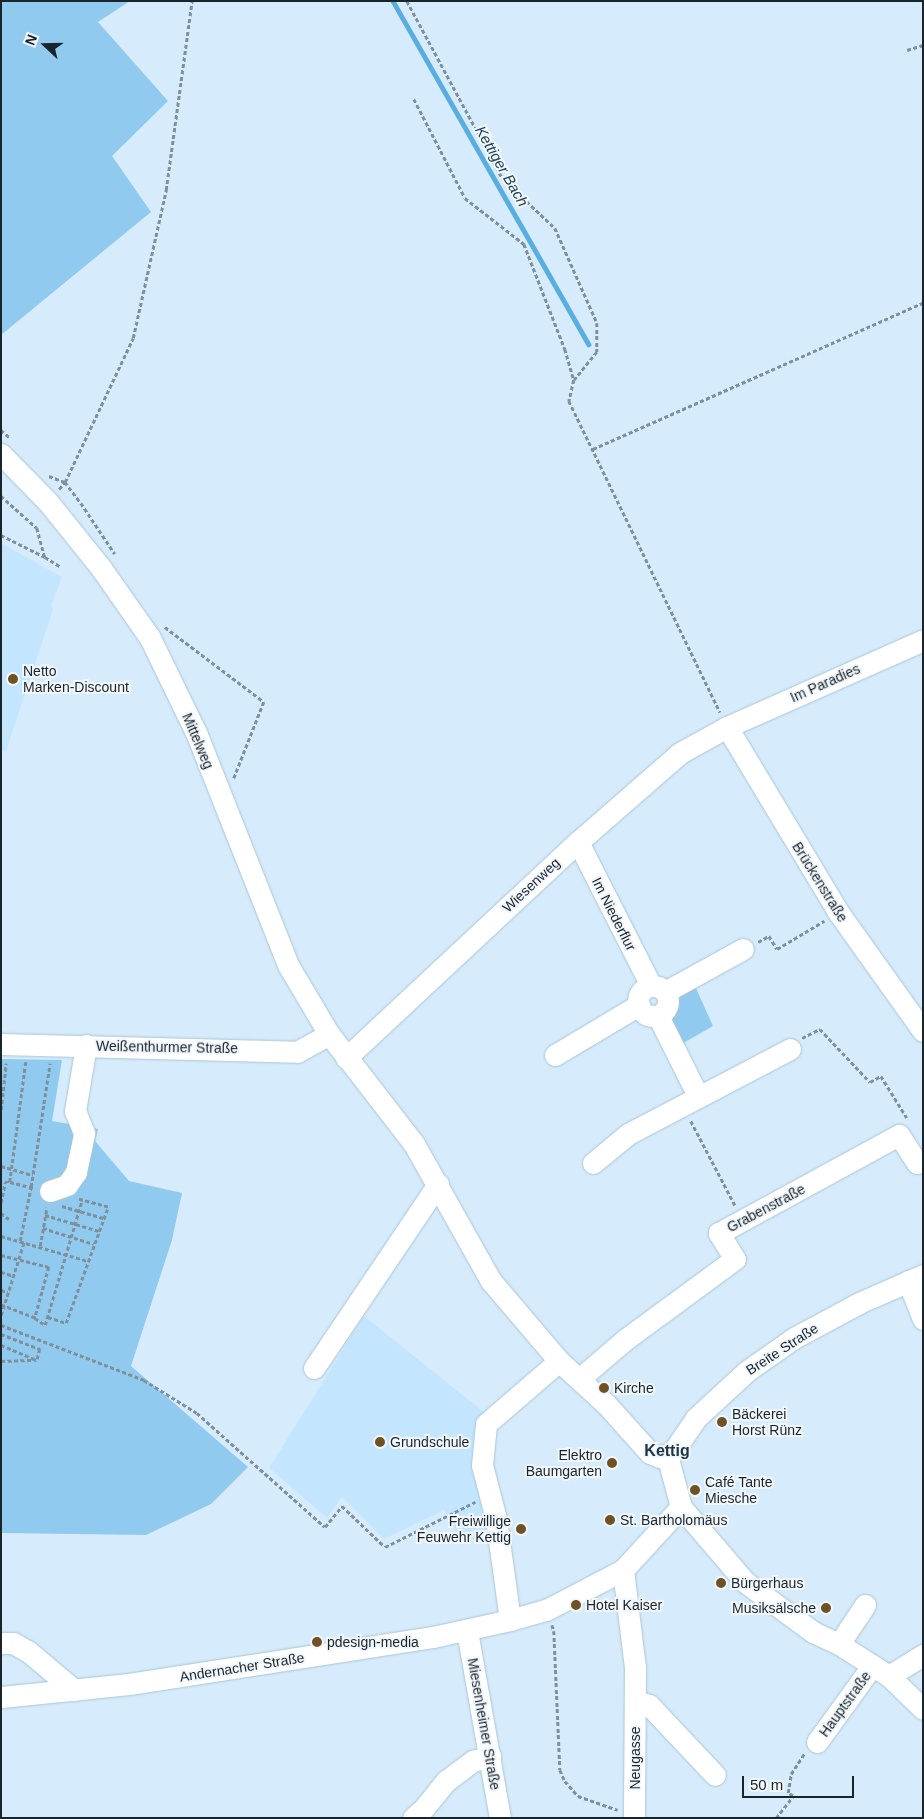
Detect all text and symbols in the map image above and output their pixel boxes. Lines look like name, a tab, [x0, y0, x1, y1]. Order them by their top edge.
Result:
north arrow	[20, 20, 70, 70]
text: N	[22, 32, 40, 47]
water label: Kettiger Bach	[472, 123, 532, 209]
street label: Im Paradies	[787, 660, 863, 706]
place label: Netto Marken-Discount	[23, 663, 129, 696]
marker: Netto Marken-Discount	[7, 673, 19, 685]
street label: Mittelweg	[179, 711, 217, 771]
street label: Brückenstraße	[789, 839, 851, 925]
street label: Wiesenweg	[499, 854, 563, 916]
street label: Im Niederflur	[588, 874, 640, 954]
street label: Weißenthurmer Straße	[96, 1037, 238, 1057]
street label: Grabenstraße	[724, 1180, 808, 1236]
street label: Breite Straße	[743, 1319, 821, 1379]
place label: Kirche	[614, 1380, 654, 1396]
marker: Kirche	[598, 1382, 610, 1394]
place label: Bäckerei Horst Rünz	[732, 1406, 802, 1438]
marker: Bäckerei Horst Rünz	[716, 1416, 728, 1428]
place label: Grundschule	[390, 1434, 469, 1450]
marker: Grundschule	[374, 1436, 386, 1448]
district label: Kettig	[644, 1441, 690, 1461]
place label: Elektro Baumgarten	[526, 1447, 602, 1480]
marker: Elektro Baumgarten	[606, 1457, 618, 1469]
place label: Café Tante Miesche	[705, 1474, 773, 1506]
marker: Café Tante Miesche	[689, 1484, 701, 1496]
place label: St. Bartholomäus	[620, 1512, 727, 1528]
place label: Freiwillige Feuwehr Kettig	[417, 1513, 511, 1545]
marker: St. Bartholomäus	[604, 1514, 616, 1526]
marker: Freiwillige Feuwehr Kettig	[515, 1523, 527, 1535]
place label: Bürgerhaus	[731, 1575, 803, 1591]
marker: Bürgerhaus	[715, 1577, 727, 1589]
place label: Hotel Kaiser	[586, 1597, 662, 1613]
marker: Hotel Kaiser	[570, 1599, 582, 1611]
place label: Musiksälsche	[732, 1600, 816, 1616]
marker: Musiksälsche	[820, 1602, 832, 1614]
place label: pdesign-media	[327, 1634, 419, 1650]
marker: pdesign-media	[311, 1636, 323, 1648]
street label: Andernacher Straße	[178, 1649, 306, 1685]
street label: Miesenheimer Straße	[464, 1657, 504, 1791]
street label: Hauptstraße	[816, 1668, 874, 1740]
street label: Neugasse	[627, 1726, 643, 1790]
scale bar	[744, 1766, 856, 1798]
text: 50 m	[750, 1776, 783, 1793]

